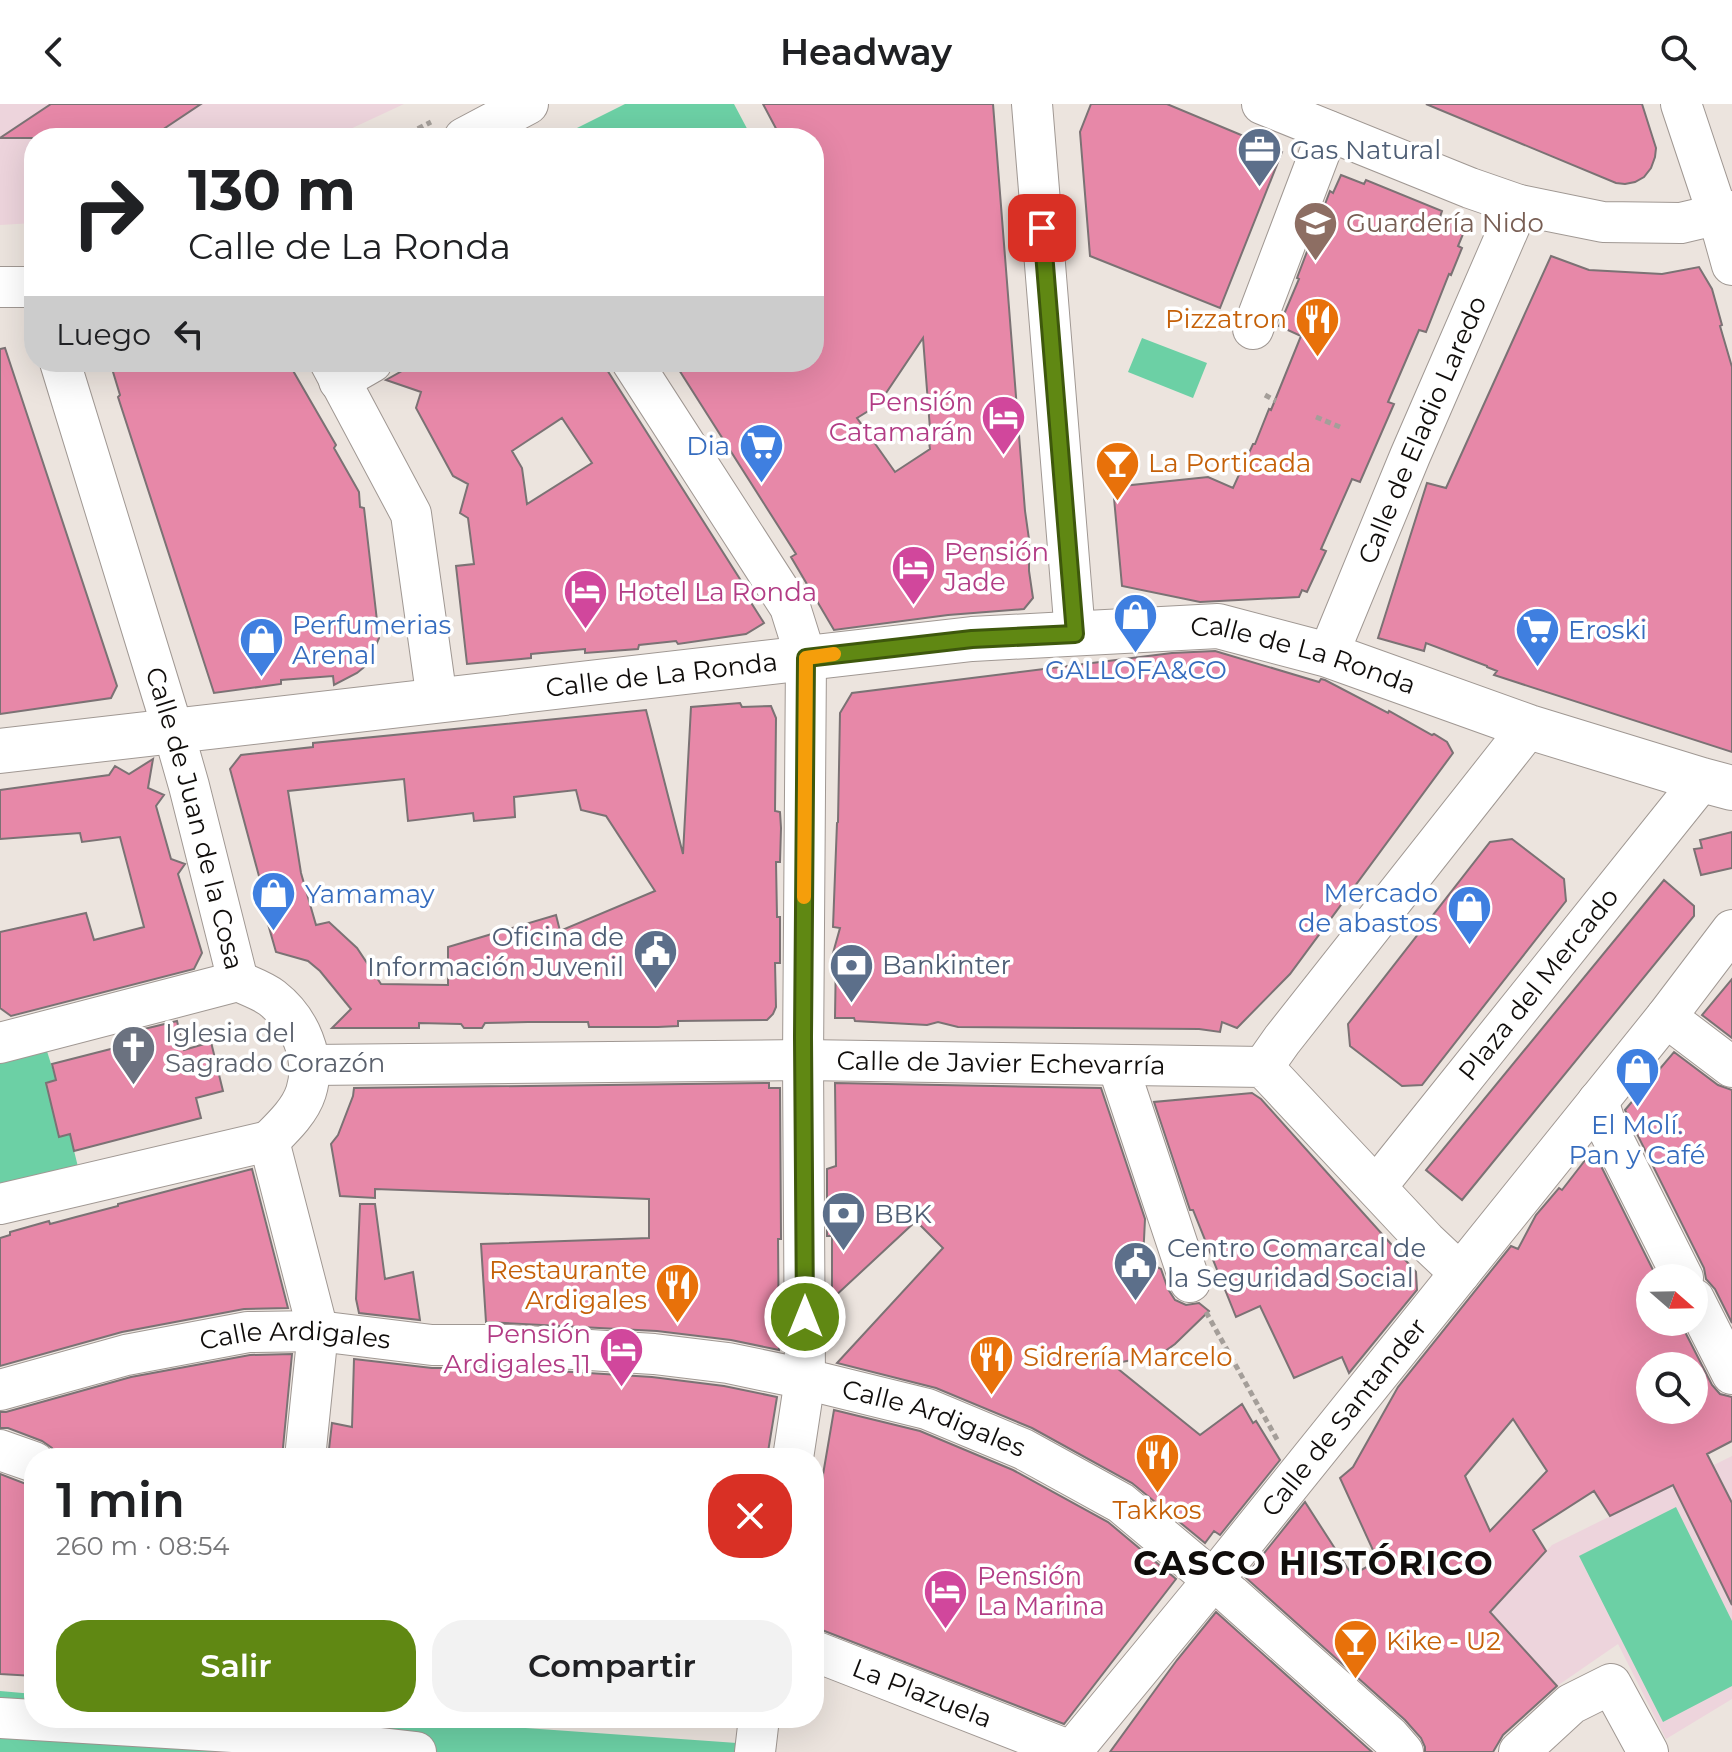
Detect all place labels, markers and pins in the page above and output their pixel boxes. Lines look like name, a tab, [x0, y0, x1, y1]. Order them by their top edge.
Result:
office icon: Gas Natural	[1235, 126, 1283, 189]
place label: Gas Natural	[1290, 134, 1441, 166]
pin	[1008, 194, 1076, 262]
school or university icon: Guardería Nido	[1291, 199, 1339, 262]
place label: Guardería Nido	[1346, 207, 1544, 239]
restaurant icon: Pizzatron	[1294, 295, 1342, 358]
place label: Pizzatron	[1165, 303, 1287, 335]
place label: Pensión Catamarán	[829, 386, 973, 448]
hotel icon: Pensión Catamarán	[980, 393, 1028, 456]
supermarket icon: Dia	[737, 422, 785, 485]
place label: Dia	[686, 430, 730, 462]
bar icon: La Porticada	[1093, 439, 1141, 502]
place label: La Porticada	[1148, 447, 1311, 479]
place label: Pensión Jade	[943, 536, 1049, 598]
hotel icon: Pensión Jade	[889, 543, 937, 606]
hotel icon: Hotel La Ronda	[562, 568, 610, 631]
place label: Hotel La Ronda	[617, 576, 817, 608]
shop icon: GALLOFA&CO	[1112, 591, 1160, 654]
supermarket icon: Eroski	[1513, 606, 1561, 669]
place label: Perfumerias Arenal	[292, 609, 451, 671]
place label: Eroski	[1568, 614, 1647, 646]
shop icon: Perfumerias Arenal	[237, 616, 285, 679]
place label: GALLOFA&CO	[1045, 654, 1227, 686]
shop icon: Yamamay	[250, 870, 298, 933]
place label: Mercado de abastos	[1298, 877, 1438, 939]
place label: Yamamay	[305, 878, 436, 910]
shop icon: Mercado de abastos	[1445, 884, 1493, 947]
place label: Oficina de Información Juvenil	[367, 921, 624, 983]
public building icon: Oficina de Información Juvenil	[631, 928, 679, 991]
bank icon: Bankinter	[827, 941, 875, 1004]
place label: Bankinter	[882, 949, 1011, 981]
place label: Iglesia del Sagrado Corazón	[165, 1017, 385, 1079]
church icon: Iglesia del Sagrado Corazón	[110, 1024, 158, 1087]
shop icon: El Molí. Pan y Café	[1613, 1046, 1661, 1109]
place label: El Molí. Pan y Café	[1569, 1109, 1705, 1171]
bank icon: BBK	[819, 1190, 867, 1253]
place label: BBK	[874, 1198, 932, 1230]
place label: Centro Comarcal de la Seguridad Social	[1167, 1232, 1426, 1294]
public building icon: Centro Comarcal de la Seguridad Social	[1112, 1239, 1160, 1302]
place label: Restaurante Ardigales	[489, 1254, 647, 1316]
restaurant icon: Restaurante Ardigales	[654, 1261, 702, 1324]
place label: Pensión Ardigales 11	[444, 1318, 591, 1380]
hotel icon: Pensión Ardigales 11	[598, 1325, 646, 1388]
restaurant icon: Sidrería Marcelo	[968, 1333, 1016, 1396]
place label: Sidrería Marcelo	[1023, 1341, 1232, 1373]
restaurant icon: Takkos	[1133, 1431, 1181, 1494]
place label: Takkos	[1112, 1494, 1202, 1526]
place label: Pensión La Marina	[977, 1560, 1105, 1622]
hotel icon: Pensión La Marina	[922, 1567, 970, 1630]
bar icon: Kike - U2	[1331, 1617, 1379, 1680]
place label: Kike - U2	[1386, 1625, 1501, 1657]

